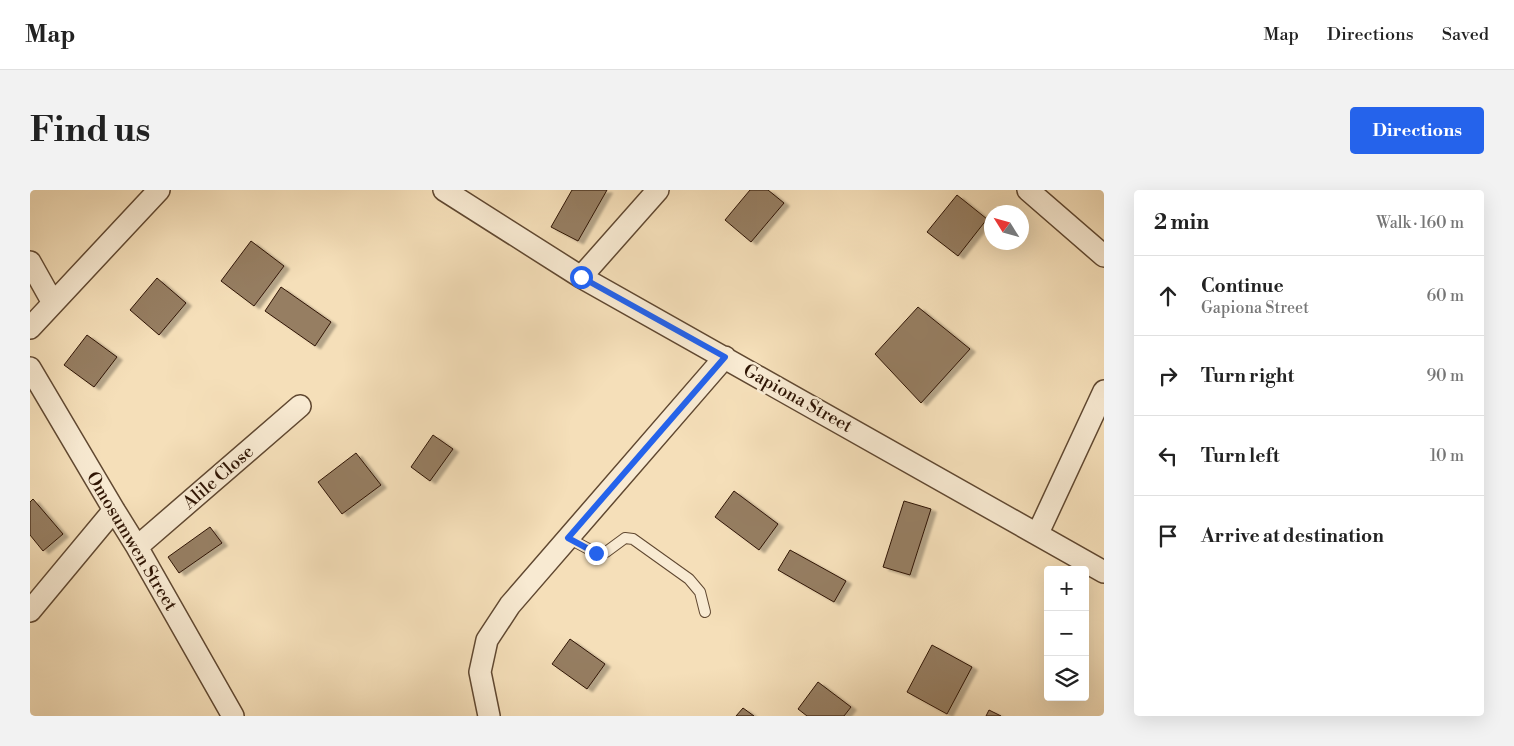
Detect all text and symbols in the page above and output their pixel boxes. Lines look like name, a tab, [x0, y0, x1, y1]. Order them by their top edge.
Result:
text: Map	[25, 20, 75, 50]
text: Map	[1263, 23, 1299, 46]
text: Directions	[1327, 23, 1414, 46]
text: Saved	[1442, 23, 1489, 46]
button: Directions	[1350, 107, 1484, 154]
text: Find us	[30, 109, 150, 152]
north arrow	[984, 205, 1029, 250]
text: 2 min	[1154, 210, 1209, 236]
text: Walk · 160 m	[1376, 213, 1464, 233]
route start	[570, 266, 593, 289]
text: Continue	[1201, 274, 1284, 298]
icon: ahead	[1154, 282, 1182, 310]
text: 60 m	[1426, 286, 1464, 306]
text: Gapiona Street	[1201, 298, 1309, 318]
street label: Gapiona Street	[739, 359, 857, 438]
icon: right	[1154, 362, 1182, 390]
text: Turn right	[1201, 364, 1294, 388]
text: 90 m	[1426, 366, 1464, 386]
street label: Alile Close	[177, 440, 259, 515]
icon: left	[1154, 442, 1182, 470]
text: Turn left	[1201, 444, 1280, 468]
text: 10 m	[1430, 446, 1464, 466]
street label: Omosumwen Street	[81, 467, 183, 616]
icon: arrive	[1154, 522, 1182, 550]
text: Arrive at destination	[1201, 524, 1384, 548]
route end	[585, 542, 608, 565]
map controls	[1044, 566, 1089, 701]
button: +	[1044, 566, 1089, 611]
button: −	[1044, 611, 1089, 656]
button: layers	[1044, 656, 1089, 701]

